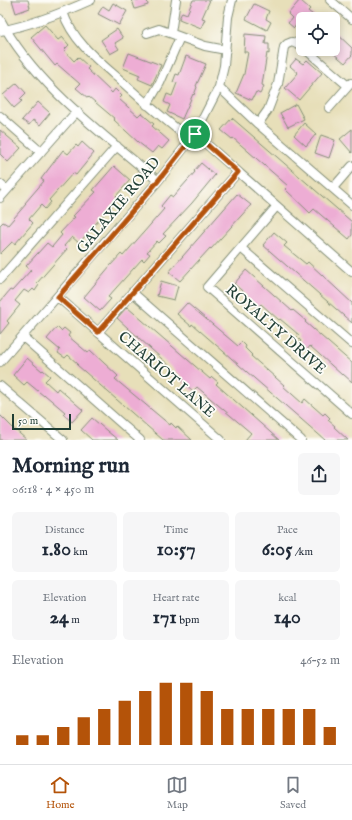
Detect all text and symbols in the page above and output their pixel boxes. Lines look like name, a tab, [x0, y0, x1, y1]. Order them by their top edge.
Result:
map controls	[296, 12, 340, 56]
button: locate	[296, 12, 340, 56]
pin	[178, 117, 212, 151]
icon: arrive	[184, 123, 206, 145]
street label: GALAXIE ROAD	[72, 153, 164, 258]
street label: ROYALTY DRIVE	[221, 280, 330, 378]
street label: CHARIOT LANE	[114, 327, 219, 422]
scale bar	[12, 412, 71, 431]
text: 50 m	[18, 414, 38, 428]
text: Morning run	[12, 452, 130, 480]
button: share	[298, 453, 340, 495]
text: 06:18 · 4 × 450 m	[12, 481, 94, 498]
text: Distance	[45, 523, 85, 537]
text: Time	[164, 523, 188, 537]
text: Pace	[277, 523, 298, 537]
text: 1.80	[42, 537, 71, 562]
text: 10:57	[156, 537, 196, 562]
text: 6:05	[262, 537, 292, 562]
text: km	[71, 545, 88, 559]
text: /km	[292, 545, 313, 559]
text: Elevation	[43, 591, 86, 605]
text: Heart rate	[153, 591, 199, 605]
text: kcal	[278, 591, 297, 605]
text: 24	[50, 605, 69, 630]
text: 171	[153, 605, 177, 630]
text: 140	[274, 605, 301, 630]
text: m	[69, 613, 80, 627]
text: bpm	[177, 613, 199, 627]
text: Elevation	[12, 652, 64, 669]
text: 46–52 m	[300, 652, 340, 669]
tab: Home	[46, 774, 75, 812]
tab: Map	[166, 774, 188, 812]
tab: Saved	[280, 774, 306, 812]

